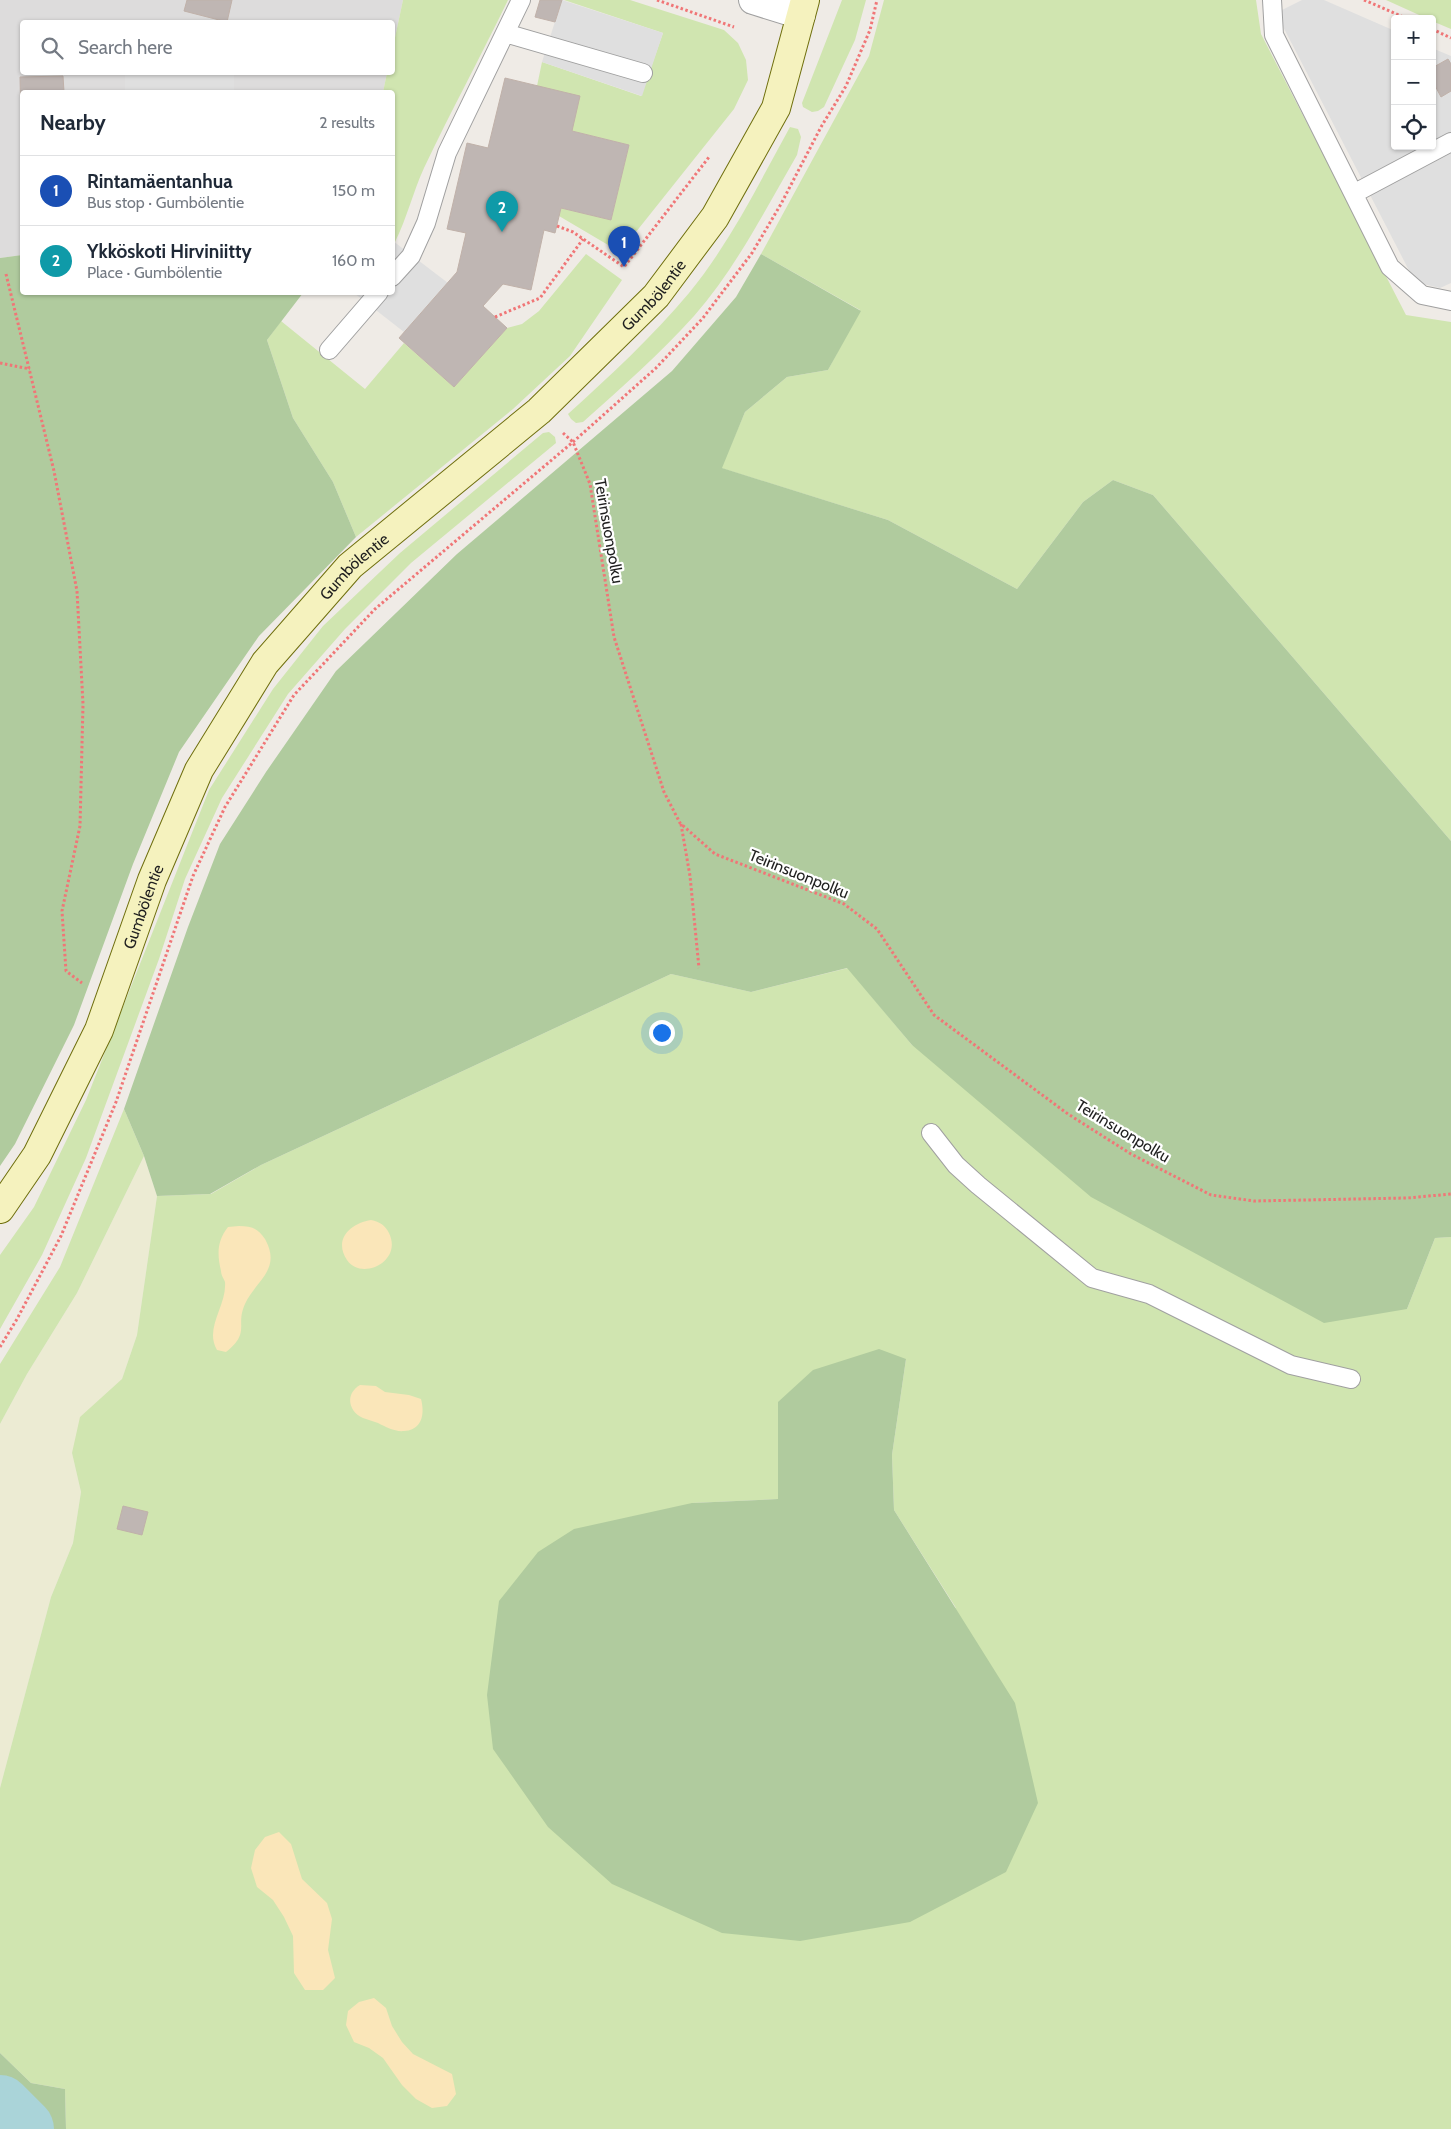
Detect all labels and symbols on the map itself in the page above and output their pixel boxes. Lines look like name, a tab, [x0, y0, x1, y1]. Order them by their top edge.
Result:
pin: 2	[486, 191, 518, 232]
pin: 1	[608, 226, 640, 267]
street label: Gumbölentie	[617, 256, 690, 334]
street label: Teirinsuonpolku	[590, 477, 628, 585]
street label: Gumbölentie	[315, 529, 392, 604]
street label: Teirinsuonpolku	[746, 845, 852, 903]
street label: Gumbölentie	[119, 861, 167, 951]
your location	[649, 1020, 675, 1046]
street label: Teirinsuonpolku	[1073, 1096, 1173, 1166]

